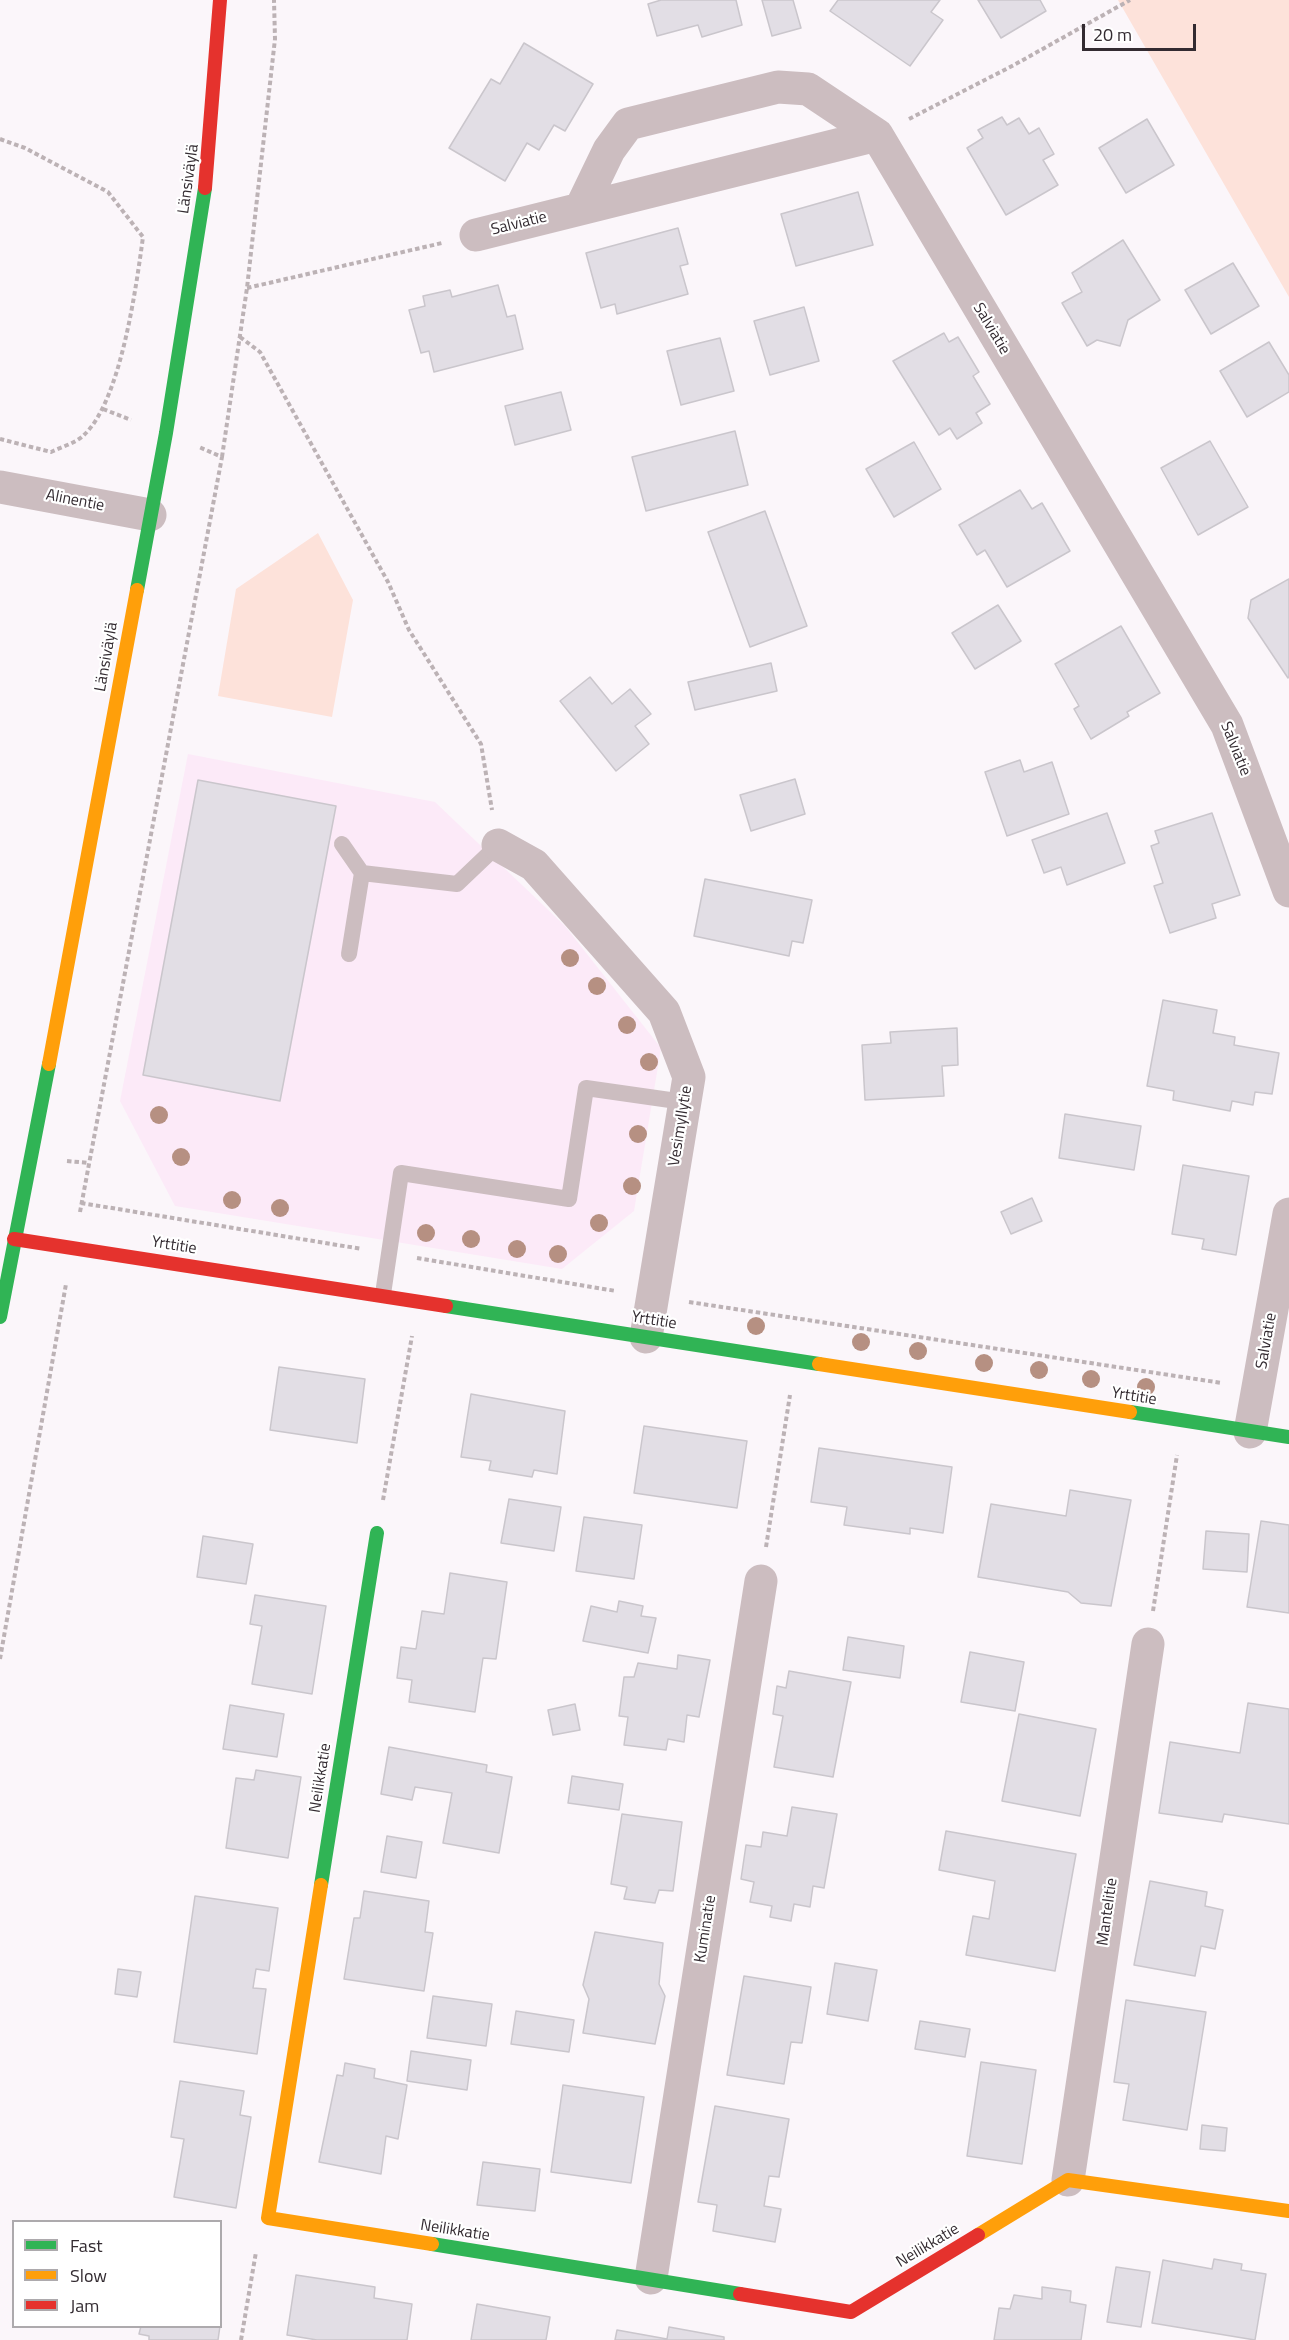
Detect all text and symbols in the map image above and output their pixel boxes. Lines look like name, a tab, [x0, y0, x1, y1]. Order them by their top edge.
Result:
scale bar	[1085, 12, 1199, 50]
text: 20 m	[1093, 21, 1132, 48]
street label: Länsiväylä	[175, 143, 203, 215]
street label: Salviatie	[489, 208, 549, 240]
street label: Salviatie	[968, 300, 1014, 358]
street label: Alinentie	[44, 486, 106, 516]
street label: Länsiväylä	[91, 621, 123, 693]
street label: Salviatie	[1215, 719, 1255, 779]
street label: Vesimyllytie	[665, 1084, 697, 1168]
street label: Yrttitie	[150, 1233, 198, 1259]
street label: Yrttitie	[630, 1308, 678, 1334]
street label: Salviatie	[1253, 1311, 1281, 1371]
street label: Yrttitie	[1110, 1384, 1158, 1410]
street label: Neilikkatie	[306, 1742, 336, 1814]
street label: Mantelitie	[1094, 1877, 1122, 1947]
street label: Kuminatie	[691, 1894, 721, 1964]
street label: Neilikkatie	[419, 2216, 491, 2246]
legend	[12, 2220, 222, 2328]
street label: Neilikkatie	[893, 2220, 963, 2272]
text: Fast	[70, 2232, 103, 2259]
text: Slow	[70, 2262, 107, 2289]
text: Jam	[70, 2292, 99, 2319]

